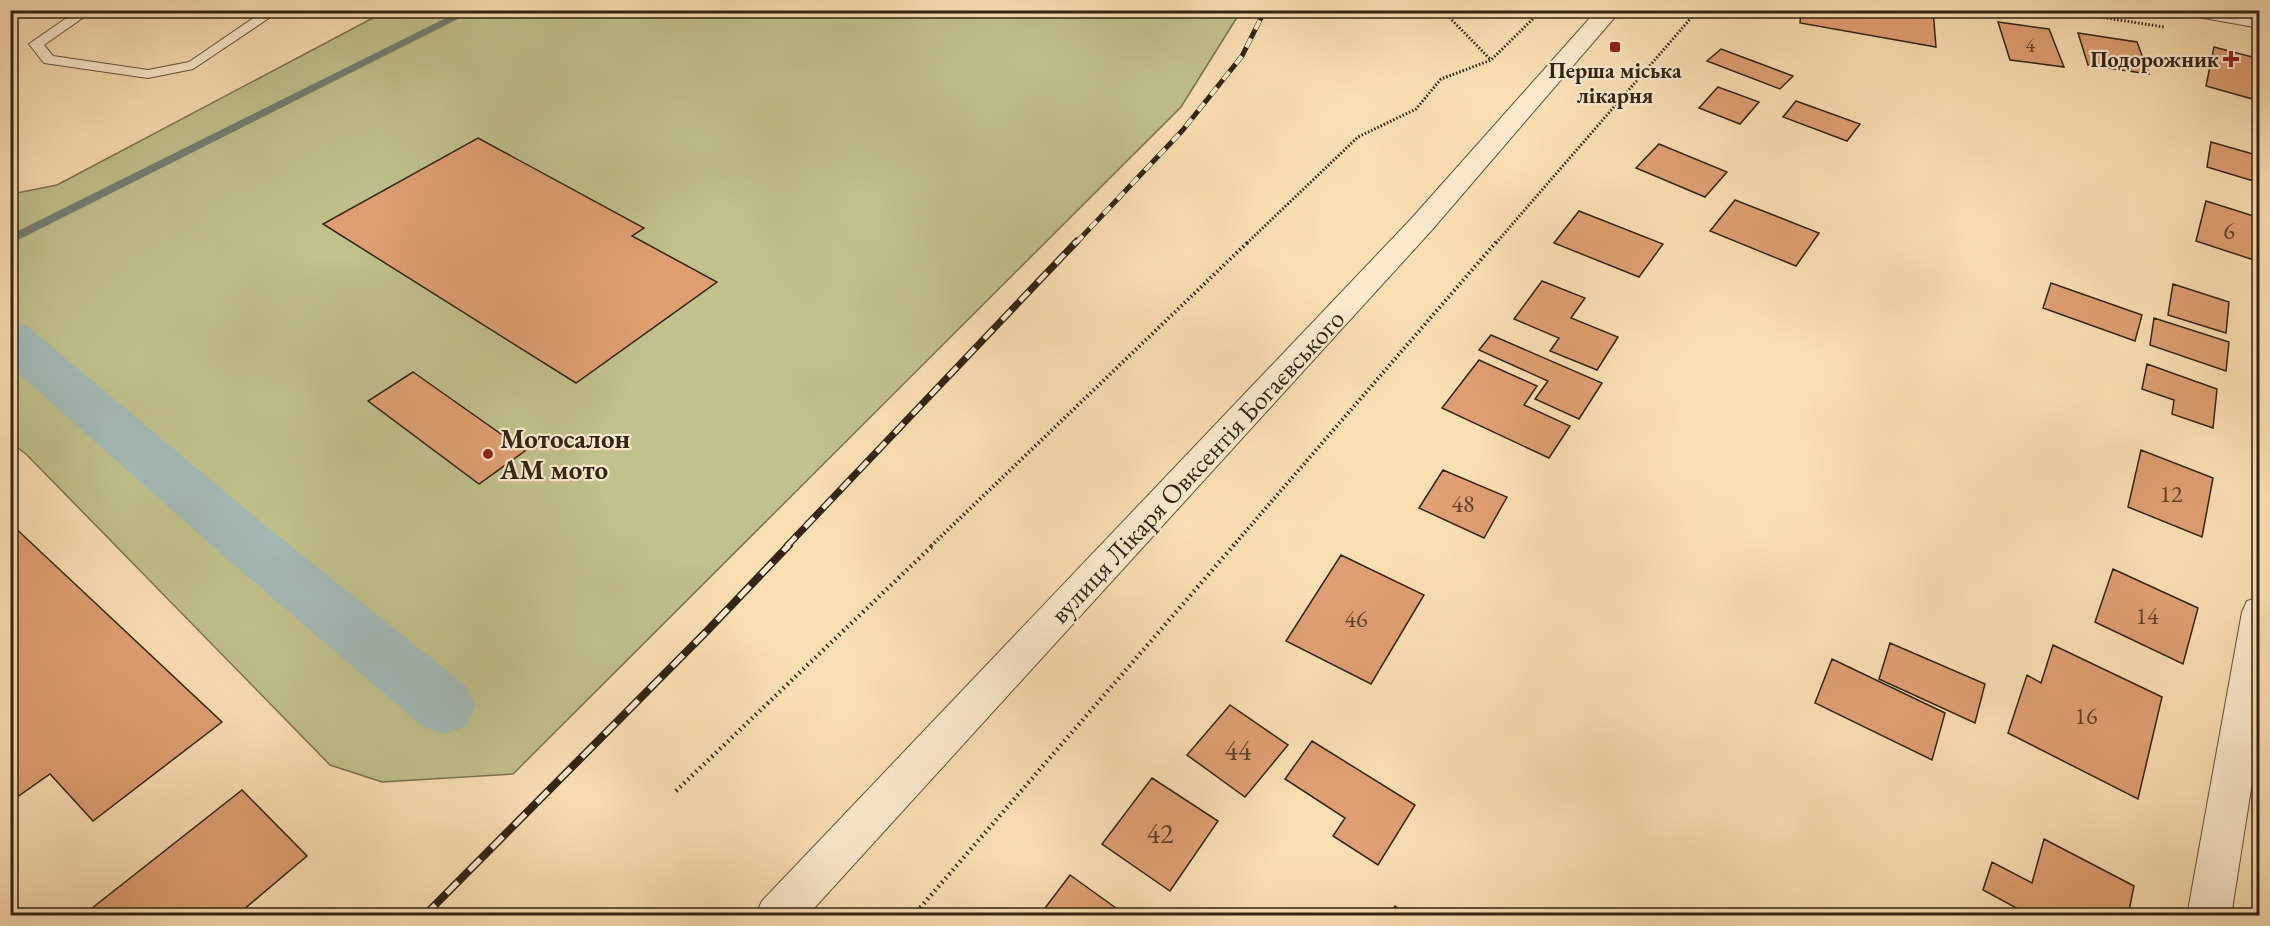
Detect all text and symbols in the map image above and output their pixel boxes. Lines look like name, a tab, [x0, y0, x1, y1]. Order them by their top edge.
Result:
house number: 4	[2025, 32, 2035, 58]
marker: Перша міська лікарня	[1608, 40, 1622, 54]
place label: Подорожник	[2090, 45, 2220, 74]
marker: Подорожник	[2224, 52, 2238, 66]
place label: Перша міська лікарня	[1548, 56, 1682, 110]
house number: 6	[2223, 215, 2235, 246]
street label: вулиця Лікаря Овксентія Богаєвського	[1042, 302, 1352, 630]
place label: Мотосалон АМ мото	[499, 421, 631, 487]
marker: Мотосалон АМ мото	[481, 447, 495, 461]
house number: 12	[2159, 478, 2183, 509]
house number: 48	[1451, 488, 1475, 519]
house number: 14	[2135, 600, 2159, 631]
house number: 46	[1344, 603, 1368, 634]
house number: 16	[2074, 700, 2098, 731]
house number: 44	[1225, 732, 1252, 768]
house number: 42	[1147, 815, 1174, 851]

